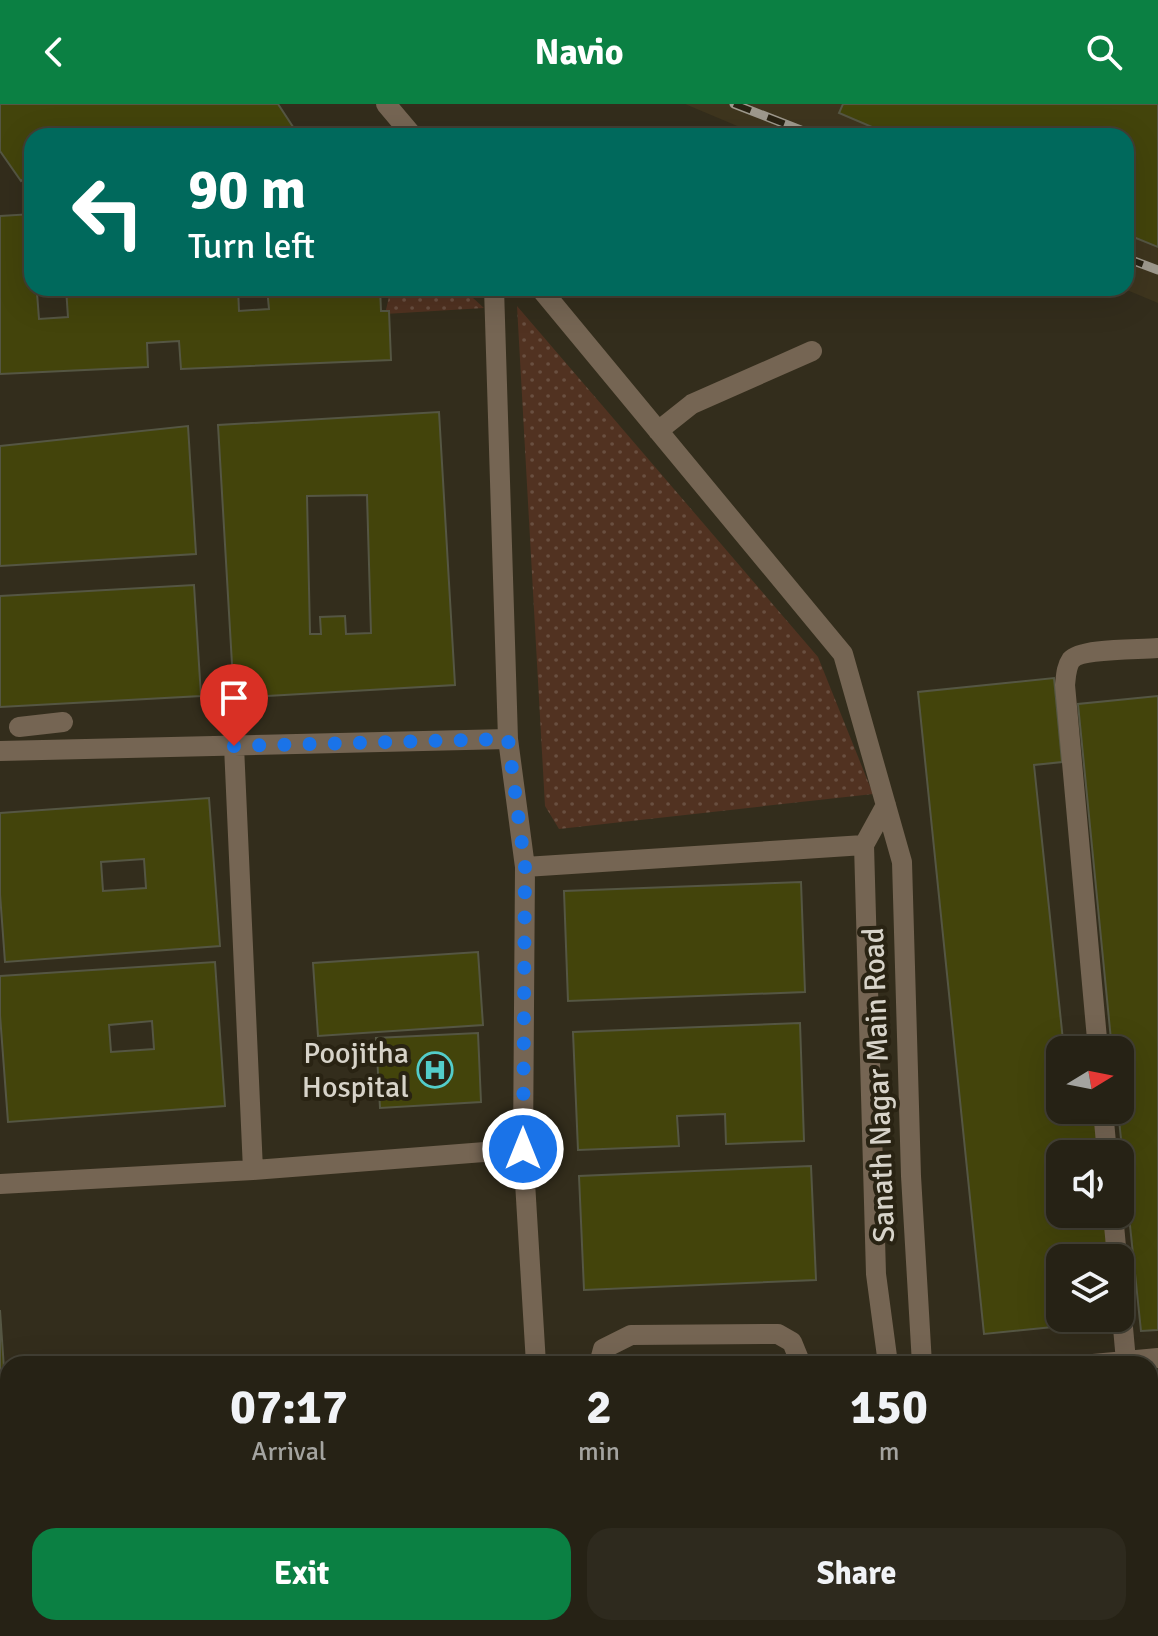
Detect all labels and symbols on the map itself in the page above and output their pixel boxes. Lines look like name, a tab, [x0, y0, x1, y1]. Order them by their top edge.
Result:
pin	[200, 664, 268, 746]
street label: Sanath Nagar Main Road	[855, 927, 903, 1243]
place label: Poojitha Hospital	[302, 1035, 409, 1106]
north arrow	[1046, 1036, 1134, 1124]
hospital icon: Poojitha Hospital	[416, 1051, 454, 1089]
position arrow	[481, 1107, 565, 1191]

